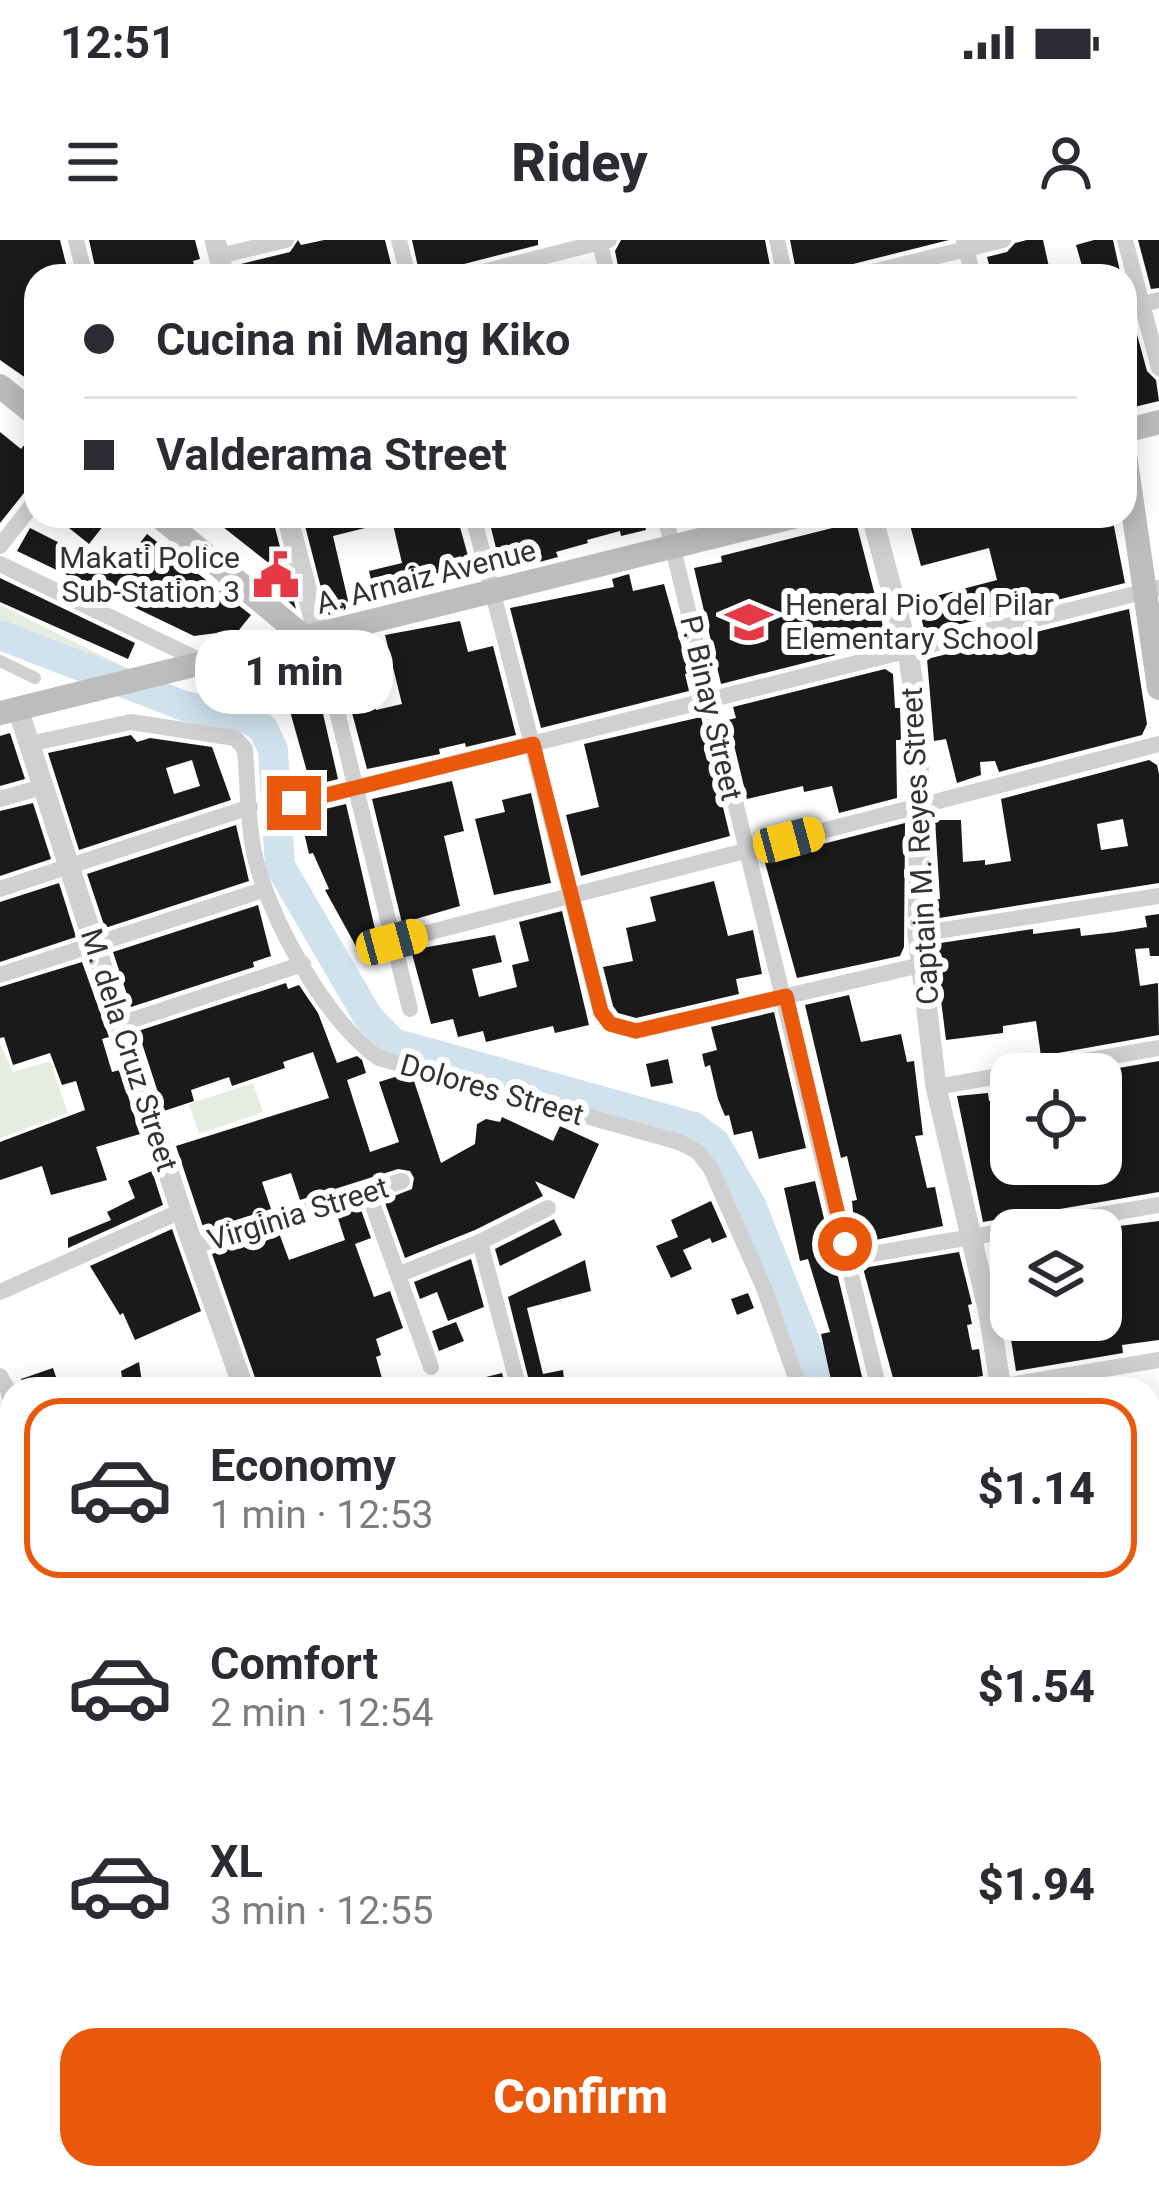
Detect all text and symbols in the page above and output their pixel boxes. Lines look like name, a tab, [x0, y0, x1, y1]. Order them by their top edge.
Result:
text: 12:51	[60, 16, 176, 69]
icon: menu	[60, 129, 126, 195]
icon: person	[1033, 129, 1099, 195]
text: Ridey	[511, 131, 648, 194]
text: Cucina ni Mang Kiko	[156, 313, 570, 366]
text: Valderama Street	[156, 428, 507, 481]
street label: A. Arnaiz Avenue	[312, 532, 539, 621]
place label: Makati Police Sub-Station 3	[59, 540, 240, 609]
public building icon: Makati Police Sub-Station 3	[251, 550, 301, 600]
place label: Heneral Pio del Pilar Elementary School	[785, 587, 1054, 656]
school or university icon: Heneral Pio del Pilar Elementary School	[724, 597, 774, 647]
street label: P. Binay Street	[673, 612, 750, 804]
callout: 1 min	[195, 629, 393, 713]
text: 1 min	[245, 649, 343, 695]
street label: Captain M. Reyes Street	[894, 686, 945, 1006]
route end	[267, 776, 321, 830]
car	[750, 813, 828, 867]
car	[353, 915, 431, 969]
street label: M. dela Cruz Street	[74, 924, 185, 1176]
street label: Dolores Street	[396, 1047, 588, 1132]
map controls	[990, 1053, 1122, 1341]
button: locate	[990, 1053, 1122, 1185]
street label: Virginia Street	[203, 1169, 392, 1258]
button: layers	[990, 1209, 1122, 1341]
route start	[818, 1217, 872, 1271]
icon: car	[66, 1434, 174, 1542]
text: Economy	[210, 1439, 396, 1492]
text: $1.14	[978, 1462, 1095, 1515]
text: 1 min · 12:53	[210, 1492, 433, 1538]
icon: car	[66, 1632, 174, 1740]
text: Comfort	[210, 1637, 378, 1690]
text: $1.54	[978, 1660, 1095, 1713]
text: 2 min · 12:54	[210, 1690, 433, 1736]
icon: car	[66, 1830, 174, 1938]
text: XL	[210, 1835, 263, 1888]
text: $1.94	[978, 1858, 1095, 1911]
text: 3 min · 12:55	[210, 1888, 433, 1934]
button: Confirm	[60, 2028, 1101, 2166]

